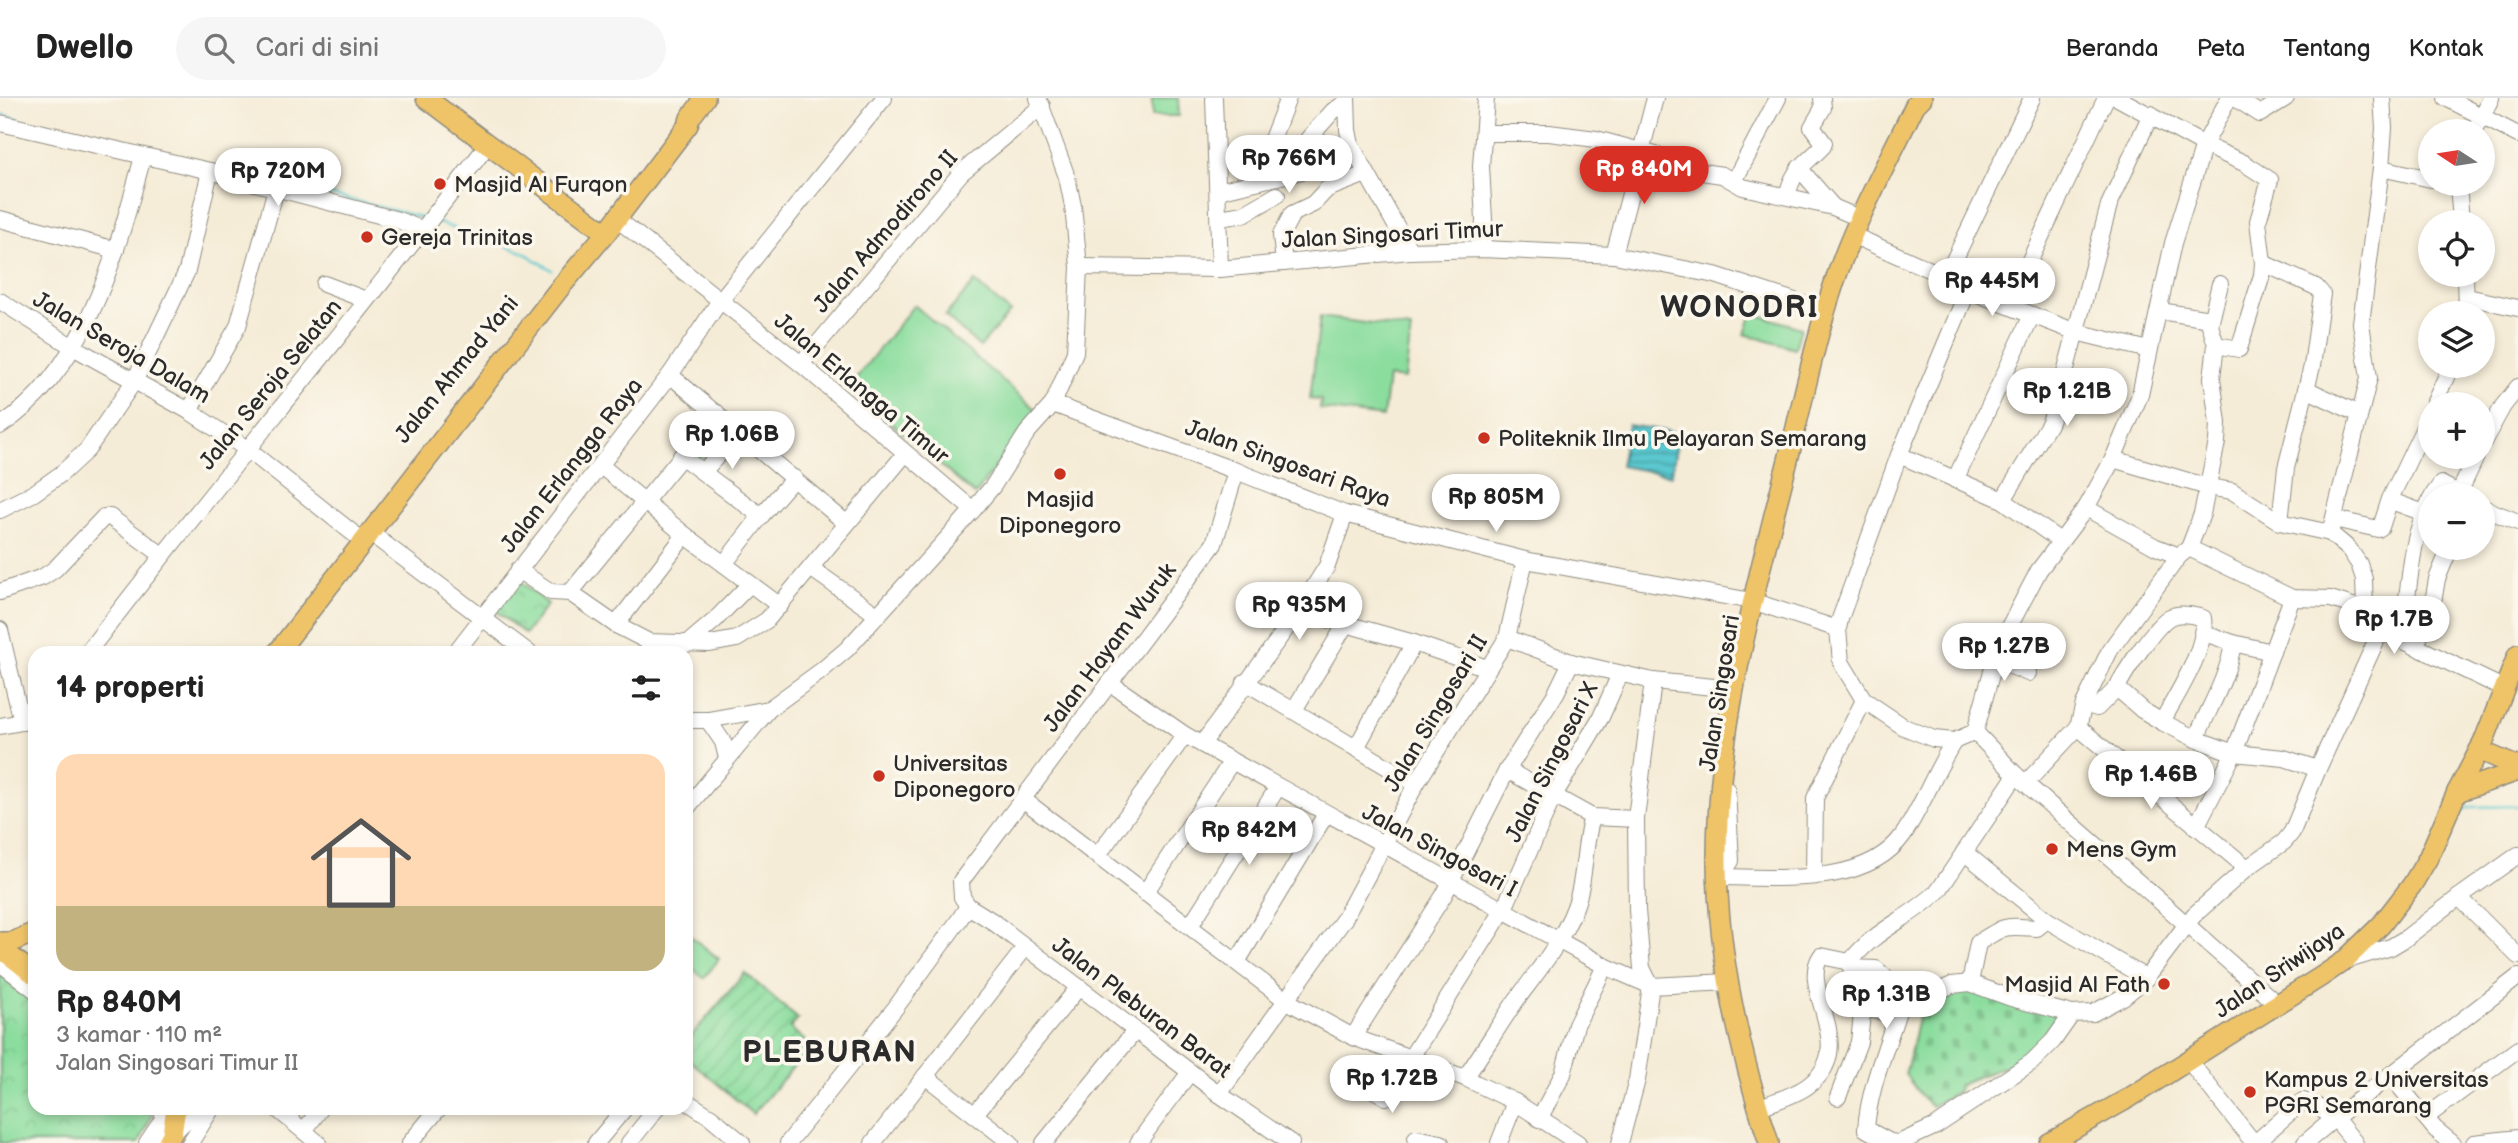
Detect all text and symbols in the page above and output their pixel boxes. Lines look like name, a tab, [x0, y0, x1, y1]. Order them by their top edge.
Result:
search box	[176, 17, 666, 80]
text: Dwello	[35, 28, 134, 68]
icon: search	[200, 29, 238, 67]
text: Cari di sini	[256, 33, 379, 64]
text: Beranda	[2065, 34, 2159, 63]
text: Peta	[2197, 34, 2245, 63]
text: Tentang	[2283, 34, 2371, 63]
text: Kontak	[2409, 34, 2483, 63]
north arrow	[2418, 119, 2496, 196]
map controls	[2418, 119, 2495, 560]
pin: Rp 766M	[1224, 136, 1354, 195]
text: Rp 766M	[1241, 144, 1337, 172]
street label: Jalan Admodirono II	[807, 145, 964, 319]
pin: Rp 840M	[1579, 146, 1709, 206]
pin: Rp 720M	[213, 148, 343, 208]
text: Rp 840M	[1596, 155, 1692, 183]
text: Rp 720M	[230, 157, 326, 185]
place label: Masjid Al Furqon	[454, 171, 628, 199]
marker: Masjid Al Furqon	[432, 176, 448, 192]
button: locate	[2418, 210, 2495, 287]
street label: Jalan Singosari Timur	[1281, 215, 1504, 255]
place label: Gereja Trinitas	[381, 224, 533, 252]
marker: Gereja Trinitas	[359, 229, 375, 245]
pin: Rp 445M	[1927, 258, 2057, 318]
text: Rp 445M	[1944, 267, 2040, 295]
street label: Jalan Seroja Dalam	[28, 286, 215, 410]
street label: Jalan Ahmad Yani	[389, 290, 525, 449]
district label: WONODRI	[1660, 290, 1820, 326]
street label: Jalan Seroja Selatan	[193, 294, 348, 476]
button: layers	[2418, 301, 2495, 378]
street label: Jalan Erlangga Timur	[768, 307, 955, 471]
pin: Rp 1.21B	[1995, 368, 2139, 428]
street label: Jalan Erlangga Raya	[495, 373, 649, 559]
text: Rp 1.21B	[2022, 377, 2112, 405]
button: +	[2418, 392, 2495, 469]
pin: Rp 1.06B	[660, 412, 804, 471]
street label: Jalan Singosari Raya	[1181, 414, 1394, 514]
text: Rp 1.06B	[685, 420, 779, 448]
place label: Politeknik Ilmu Pelayaran Semarang	[1498, 425, 1867, 453]
marker: Politeknik Ilmu Pelayaran Semarang	[1476, 430, 1492, 446]
marker: Masjid Diponegoro	[1052, 466, 1068, 482]
pin: Rp 805M	[1431, 474, 1561, 534]
text: Rp 805M	[1448, 483, 1544, 511]
button: −	[2418, 483, 2495, 560]
place label: Masjid Diponegoro	[999, 486, 1121, 540]
street label: Jalan Hayam Wuruk	[1037, 557, 1183, 738]
pin: Rp 935M	[1234, 582, 1364, 642]
text: Rp 935M	[1251, 591, 1347, 619]
pin: Rp 1.7B	[2329, 596, 2459, 656]
text: Rp 1.7B	[2355, 605, 2433, 633]
street label: Jalan Singosari	[1694, 613, 1746, 773]
pin: Rp 1.27B	[1932, 624, 2076, 683]
street label: Jalan Singosari II	[1378, 630, 1494, 797]
text: Rp 1.27B	[1958, 632, 2050, 660]
icon: filters	[627, 669, 665, 707]
text: 14 properti	[56, 670, 204, 706]
street label: Jalan Singosari X	[1499, 678, 1604, 847]
place label: Universitas Diponegoro	[893, 750, 1015, 804]
pin: Rp 1.46B	[2079, 752, 2223, 811]
text: Rp 1.46B	[2104, 760, 2198, 788]
marker: Universitas Diponegoro	[871, 768, 887, 784]
street label: Jalan Singosari I	[1357, 798, 1522, 903]
icon: home	[298, 800, 424, 926]
pin: Rp 842M	[1184, 808, 1314, 867]
text: Rp 842M	[1201, 816, 1297, 844]
place label: Mens Gym	[2066, 836, 2177, 864]
marker: Mens Gym	[2044, 841, 2060, 857]
street label: Jalan Sriwijaya	[2209, 917, 2350, 1025]
street label: Jalan Pleburan Barat	[1046, 931, 1237, 1084]
place label: Masjid Al Fath	[2004, 971, 2150, 999]
pin: Rp 1.31B	[1814, 972, 1958, 1031]
marker: Masjid Al Fath	[2156, 976, 2172, 992]
text: Rp 1.31B	[1841, 980, 1931, 1008]
text: Rp 840M	[56, 985, 182, 1021]
text: 3 kamar · 110 m²	[56, 1021, 222, 1049]
district label: PLEBURAN	[742, 1035, 918, 1071]
text: Jalan Singosari Timur II	[56, 1049, 298, 1077]
pin: Rp 1.72B	[1320, 1056, 1464, 1115]
text: Rp 1.72B	[1346, 1064, 1438, 1092]
place label: Kampus 2 Universitas PGRI Semarang	[2264, 1066, 2489, 1120]
marker: Kampus 2 Universitas PGRI Semarang	[2242, 1084, 2258, 1100]

